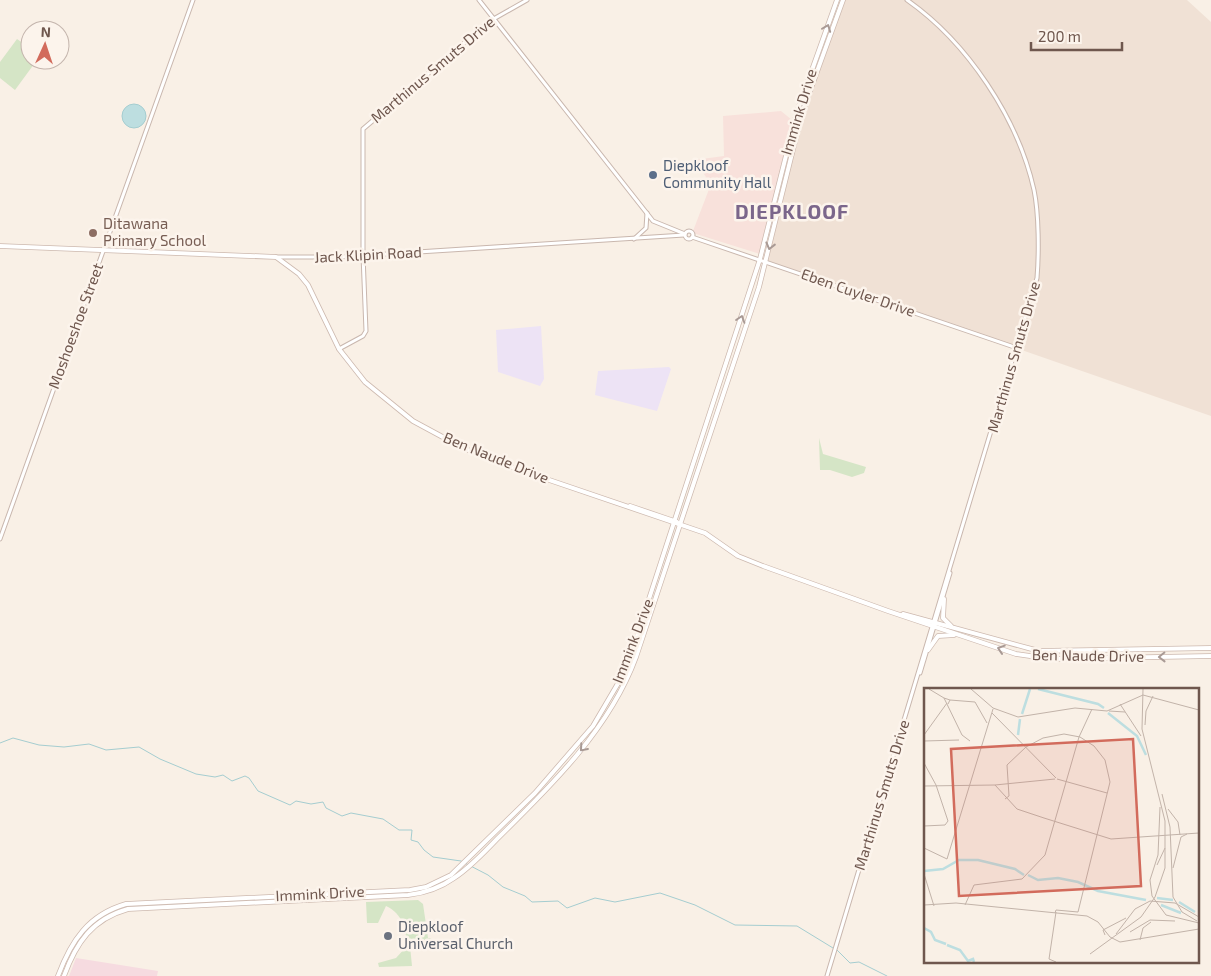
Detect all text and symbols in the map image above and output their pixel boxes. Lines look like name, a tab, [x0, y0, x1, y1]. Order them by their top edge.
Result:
street label: Marthinus Smuts Drive	[367, 12, 498, 126]
north arrow	[20, 20, 70, 70]
scale bar	[1031, 20, 1122, 52]
text: N	[40, 23, 51, 40]
one-way arrow	[821, 24, 831, 33]
text: 200 m	[1038, 27, 1081, 45]
street label: Immink Drive	[776, 66, 820, 157]
place label: Diepkloof Community Hall	[663, 156, 772, 191]
marker: Diepkloof Community Hall	[647, 169, 659, 181]
district label: DIEPKLOOF	[735, 199, 849, 223]
place label: Ditawana Primary School	[103, 214, 206, 249]
marker: Ditawana Primary School	[87, 227, 99, 239]
one-way arrow	[765, 241, 776, 250]
street label: Jack Klipin Road	[314, 242, 422, 266]
street label: Moshoeshoe Street	[44, 260, 106, 391]
street label: Eben Cuyler Drive	[799, 264, 918, 320]
street label: Marthinus Smuts Drive	[983, 279, 1043, 434]
one-way arrow	[735, 316, 745, 324]
street label: Ben Naude Drive	[441, 428, 552, 486]
street label: Immink Drive	[608, 596, 656, 685]
one-way arrow	[997, 645, 1006, 655]
street label: Ben Naude Drive	[1032, 645, 1144, 665]
one-way arrow	[1158, 652, 1166, 662]
inset map	[924, 688, 1198, 964]
street label: Marthinus Smuts Drive	[850, 717, 912, 872]
one-way arrow	[579, 742, 588, 751]
street label: Immink Drive	[275, 882, 365, 904]
place label: Diepkloof Universal Church	[398, 917, 513, 952]
marker: Diepkloof Universal Church	[382, 930, 394, 942]

